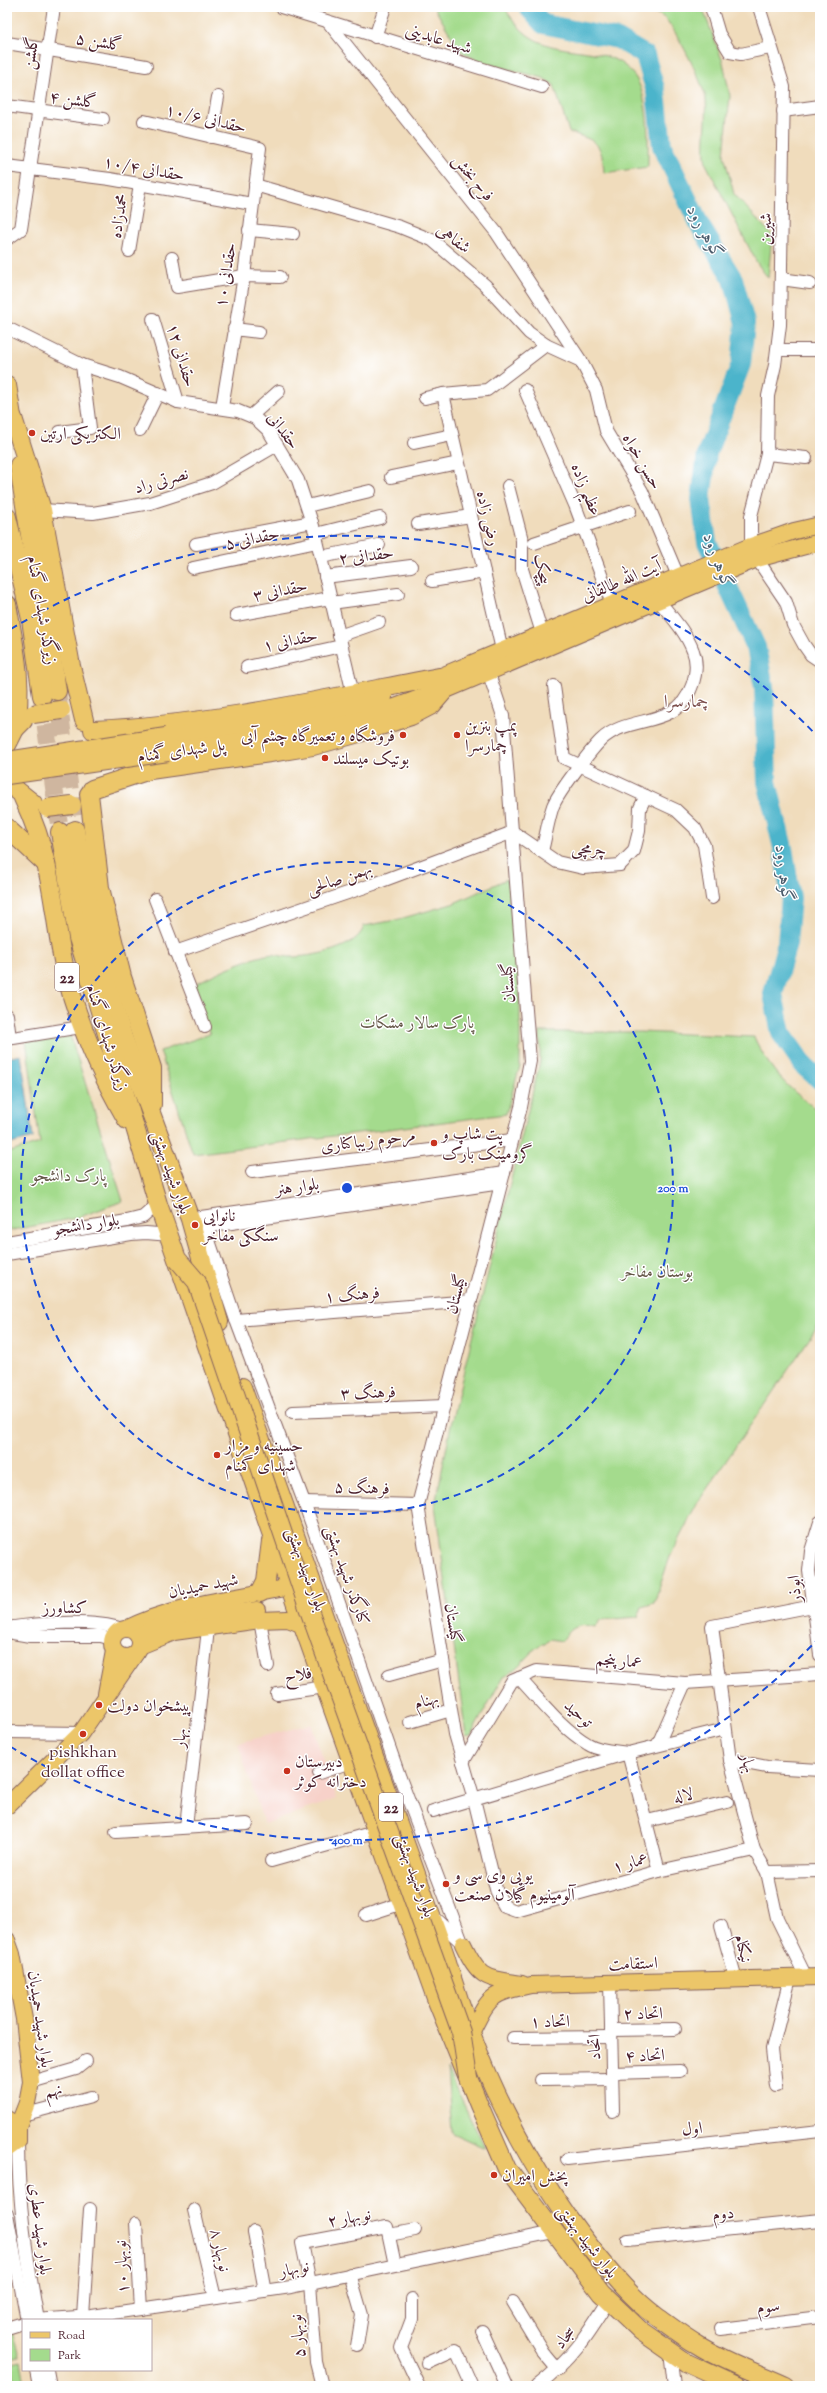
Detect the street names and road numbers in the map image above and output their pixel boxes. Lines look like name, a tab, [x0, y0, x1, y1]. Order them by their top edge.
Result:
street label: شهید عابدینی	[402, 18, 475, 61]
street label: گلشن ۵	[74, 27, 124, 58]
street label: گلشن	[18, 35, 46, 71]
street label: گلشن ۴	[48, 86, 98, 116]
street label: حقدانی ۱۰/۶	[163, 99, 248, 141]
street label: فرح بخش	[445, 149, 499, 208]
street label: حقدانی ۱۰/۴	[101, 151, 186, 189]
street label: محمدزاده	[105, 192, 135, 240]
street label: شیرین	[755, 213, 779, 245]
street label: شفاهی	[431, 219, 475, 260]
street label: حقدانی ۱۰	[210, 241, 244, 309]
street label: حقدانی ۱۲	[159, 321, 201, 390]
street label: حقدانی	[260, 407, 305, 455]
street label: حسن خواه	[615, 429, 667, 495]
street label: عظیم زاده	[561, 460, 607, 521]
street label: نصرتی راد	[132, 463, 192, 501]
street label: رضی زاده	[469, 488, 505, 549]
street label: حقدانی ۵	[223, 522, 282, 557]
street label: حقدانی ۲	[337, 542, 395, 572]
street label: آیت الله طالقانی	[577, 551, 668, 609]
street label: پیچک	[527, 552, 555, 588]
street label: زیرگذر شهدای گمنام	[19, 553, 64, 667]
street label: حقدانی ۳	[251, 575, 310, 609]
street label: حقدانی ۱	[261, 624, 320, 659]
street label: پل شهدای گمنام	[136, 733, 228, 771]
street label: چرمچی	[570, 837, 607, 863]
street label: بهمن صالحی	[304, 858, 375, 902]
street label: گیلستان	[496, 962, 522, 1004]
road number: 22	[55, 963, 79, 991]
street label: زیرگذر شهدای گمنام	[77, 981, 136, 1094]
street label: مرحوم زیباکناری	[319, 1124, 417, 1161]
street label: بلوار شهید بهشتی	[144, 1127, 196, 1218]
street label: بلوار هنر	[272, 1173, 321, 1203]
street label: بلوار دانشجو	[50, 1209, 121, 1243]
street label: گیلستان	[440, 1272, 473, 1317]
street label: فرهنگ ۱	[323, 1281, 381, 1310]
street label: فرهنگ ۳	[340, 1380, 396, 1407]
street label: فرهنگ ۵	[334, 1475, 390, 1502]
street label: کنارگذر شهید بهشتی	[318, 1522, 376, 1629]
street label: بلوار شهید بهشتی	[279, 1524, 331, 1615]
street label: شهید حمیدیان	[166, 1568, 241, 1606]
street label: ابوذر	[783, 1574, 809, 1605]
street label: کشاورز	[40, 1597, 88, 1621]
street label: گیلستان	[437, 1601, 467, 1645]
street label: عمار پنجم	[595, 1648, 643, 1678]
street label: فلاح	[283, 1662, 314, 1691]
street label: بهنام	[411, 1687, 442, 1718]
street label: توحید	[558, 1695, 598, 1735]
street label: بهار	[168, 1727, 194, 1751]
street label: بهار	[733, 1749, 761, 1776]
street label: لاله	[671, 1783, 696, 1811]
road number: 22	[379, 1793, 403, 1821]
street label: بلوار شهید بهشتی	[388, 1830, 440, 1921]
street label: عمار ۱	[610, 1847, 651, 1880]
street label: نیکنام	[726, 1931, 758, 1966]
street label: استقامت	[608, 1952, 659, 1978]
street label: بلوار شهید حمیدیان	[20, 1969, 58, 2069]
street label: اتحاد ۲	[623, 2003, 663, 2027]
street label: اتحاد ۱	[530, 2011, 570, 2035]
street label: اتحاد	[584, 2033, 608, 2060]
street label: اتحاد ۴	[625, 2044, 666, 2070]
street label: نهم	[42, 2078, 66, 2108]
street label: اول	[681, 2117, 704, 2143]
street label: بلوار شهید عطری	[21, 2182, 57, 2277]
street label: بلوار شهید بهشتی	[550, 2200, 623, 2284]
street label: دوم	[711, 2202, 736, 2229]
street label: نوبهار ۲	[326, 2203, 373, 2235]
street label: نوبهار ۸	[202, 2226, 236, 2274]
street label: نوبهار ۱۰	[110, 2239, 136, 2294]
street label: نوبهار	[275, 2255, 312, 2285]
street label: سوم	[755, 2295, 781, 2322]
street label: نوبهار ۵	[285, 2313, 313, 2359]
street label: سجاد	[549, 2322, 582, 2355]

